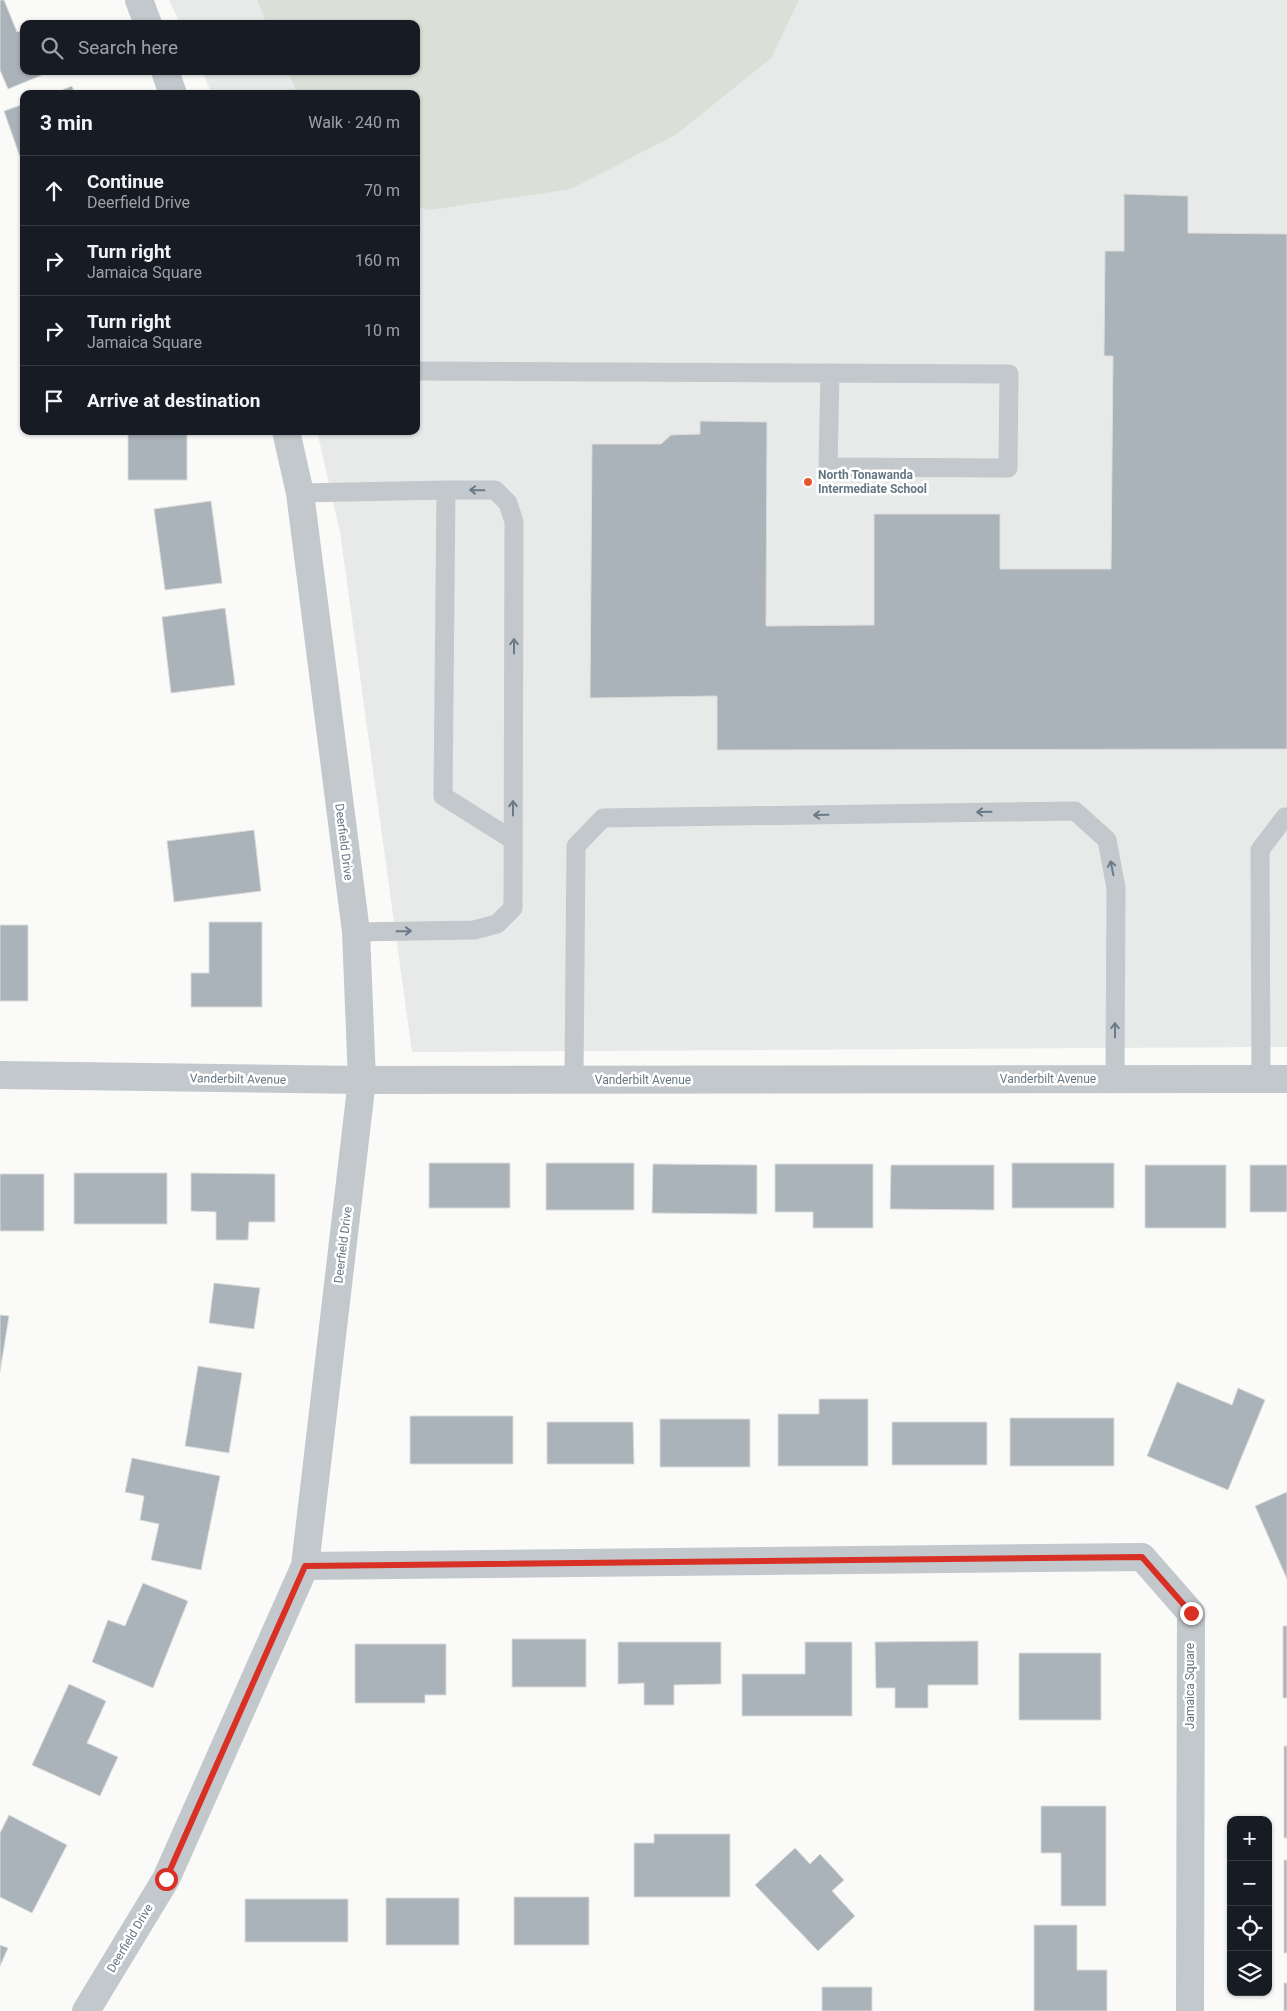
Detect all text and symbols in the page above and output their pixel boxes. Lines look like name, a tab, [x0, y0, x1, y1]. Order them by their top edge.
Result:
search box	[20, 20, 420, 75]
icon: search	[38, 34, 66, 62]
text: Search here	[78, 36, 178, 59]
text: 3 min	[40, 111, 93, 135]
text: Walk · 240 m	[308, 113, 400, 132]
text: Continue	[87, 170, 164, 193]
icon: ahead	[40, 177, 68, 205]
text: 70 m	[364, 181, 400, 200]
text: Deerfield Drive	[87, 193, 190, 212]
text: Turn right	[87, 240, 171, 263]
icon: right	[40, 247, 68, 275]
text: 160 m	[355, 251, 400, 270]
text: Jamaica Square	[87, 263, 202, 282]
text: Turn right	[87, 310, 171, 333]
icon: right	[40, 317, 68, 345]
text: 10 m	[364, 321, 400, 340]
text: Jamaica Square	[87, 333, 202, 352]
icon: arrive	[40, 387, 68, 415]
text: Arrive at destination	[87, 389, 260, 412]
place label: North Tonawanda Intermediate School	[818, 468, 927, 496]
marker: North Tonawanda Intermediate School	[802, 476, 814, 488]
one-way arrow	[469, 485, 486, 495]
one-way arrow	[509, 638, 519, 654]
one-way arrow	[508, 801, 518, 817]
street label: Deerfield Drive	[332, 803, 356, 881]
one-way arrow	[976, 808, 992, 817]
one-way arrow	[814, 810, 830, 820]
one-way arrow	[1107, 860, 1116, 876]
one-way arrow	[396, 926, 412, 936]
one-way arrow	[1110, 1022, 1120, 1038]
street label: Vanderbilt Avenue	[190, 1071, 286, 1087]
street label: Vanderbilt Avenue	[1000, 1072, 1096, 1086]
street label: Vanderbilt Avenue	[595, 1073, 691, 1087]
street label: Deerfield Drive	[331, 1206, 355, 1284]
route end	[1180, 1602, 1203, 1625]
street label: Jamaica Square	[1183, 1643, 1197, 1729]
map controls	[1227, 1816, 1272, 1996]
button: +	[1227, 1816, 1272, 1861]
button: −	[1227, 1861, 1272, 1906]
route start	[155, 1868, 178, 1891]
street label: Deerfield Drive	[104, 1901, 156, 1975]
button: locate	[1227, 1906, 1272, 1951]
button: layers	[1227, 1951, 1272, 1996]

